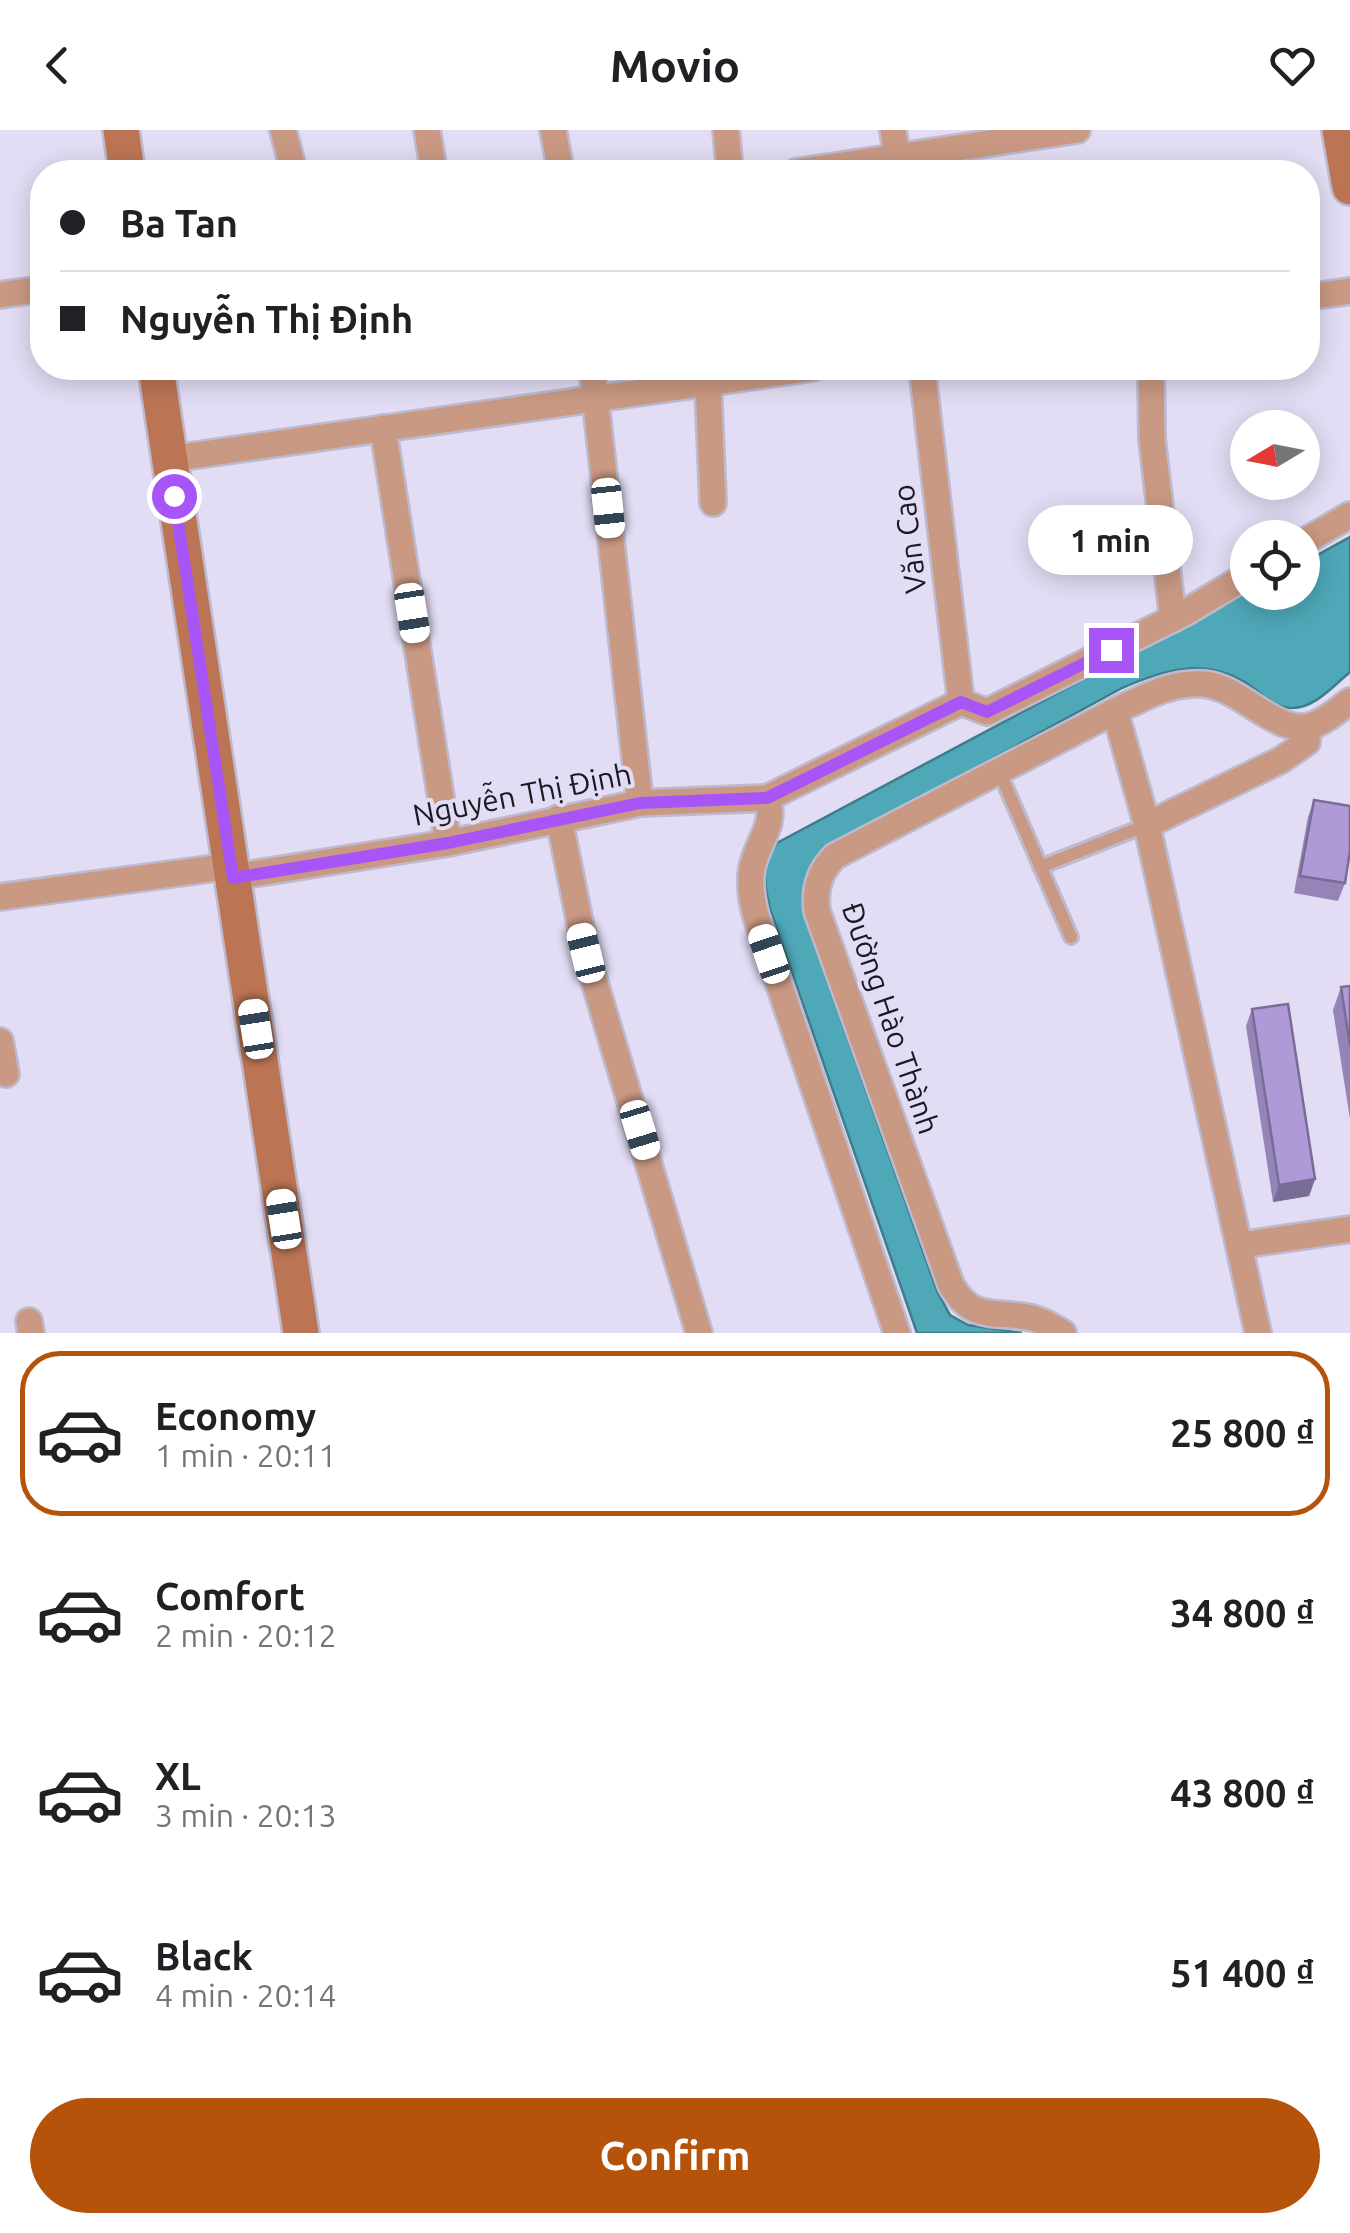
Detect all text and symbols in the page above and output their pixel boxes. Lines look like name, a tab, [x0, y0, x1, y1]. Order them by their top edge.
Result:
icon: back	[30, 38, 85, 93]
icon: heart	[1265, 38, 1320, 93]
text: Movio	[610, 40, 740, 91]
text: Ba Tan	[120, 202, 238, 244]
text: Nguyễn Thị Định	[120, 298, 413, 340]
north arrow	[1230, 410, 1320, 500]
map controls	[1230, 410, 1320, 610]
route start	[152, 474, 197, 519]
car	[590, 477, 626, 539]
street label: Văn Cao	[885, 483, 933, 595]
callout: 1 min	[1028, 505, 1194, 575]
button: locate	[1230, 520, 1320, 610]
text: 1 min	[1070, 522, 1151, 558]
car	[392, 581, 432, 645]
route end	[1089, 628, 1134, 673]
street label: Nguyễn Thị Định	[409, 754, 634, 832]
street label: Đường Hào Thành	[835, 898, 947, 1138]
car	[564, 920, 608, 986]
car	[745, 921, 793, 987]
car	[236, 997, 276, 1061]
car	[617, 1097, 663, 1163]
car	[264, 1187, 304, 1251]
icon: car	[35, 1389, 125, 1479]
text: Economy	[155, 1395, 316, 1437]
text: 25 800 ₫	[1170, 1412, 1315, 1454]
text: 1 min · 20:11	[155, 1437, 337, 1473]
icon: car	[35, 1569, 125, 1659]
text: Comfort	[155, 1575, 305, 1617]
text: 34 800 ₫	[1170, 1592, 1315, 1634]
text: 2 min · 20:12	[155, 1617, 337, 1653]
icon: car	[35, 1749, 125, 1839]
text: XL	[155, 1755, 201, 1797]
text: 43 800 ₫	[1170, 1772, 1315, 1814]
text: 3 min · 20:13	[155, 1797, 337, 1833]
icon: car	[35, 1929, 125, 2019]
text: Black	[155, 1935, 253, 1977]
text: 51 400 ₫	[1170, 1952, 1315, 1994]
text: 4 min · 20:14	[155, 1977, 337, 2013]
button: Confirm	[30, 2098, 1320, 2213]

